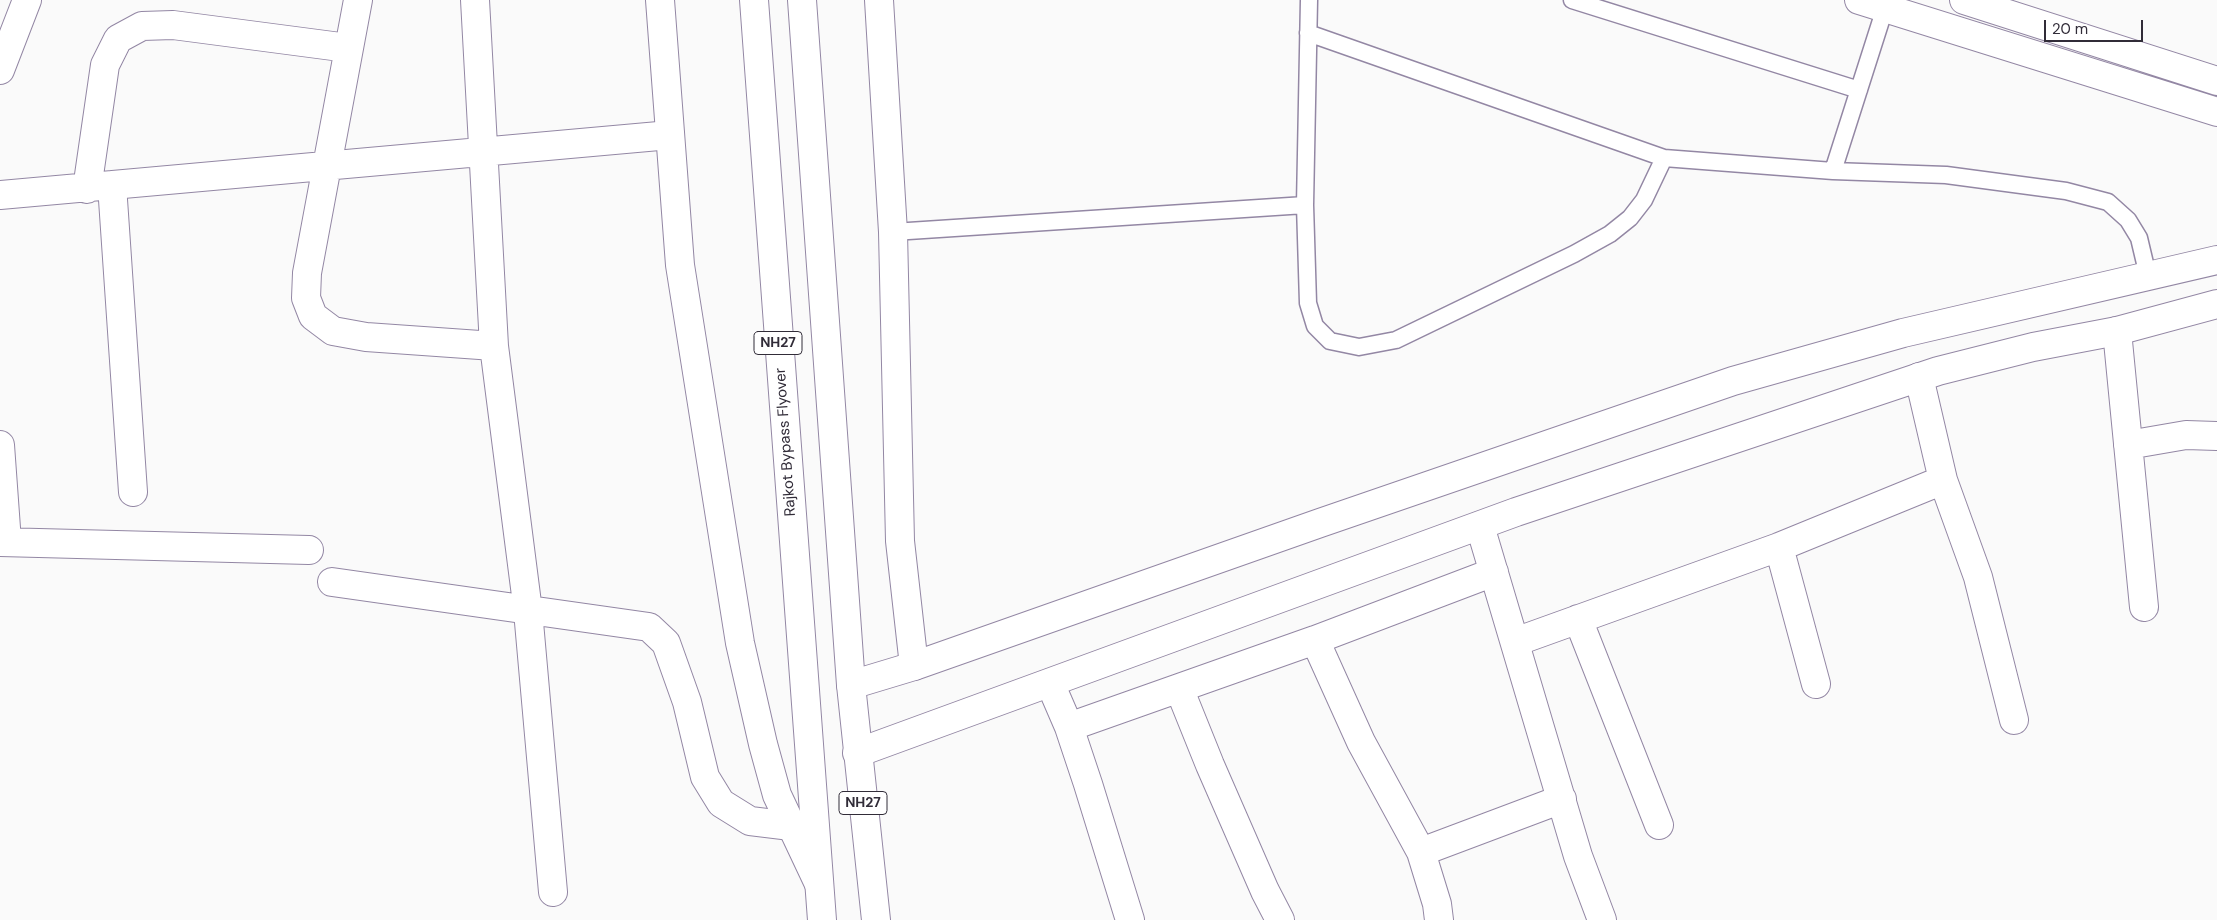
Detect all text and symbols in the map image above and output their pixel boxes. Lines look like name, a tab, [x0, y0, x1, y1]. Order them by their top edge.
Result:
scale bar	[2047, 10, 2146, 42]
text: 20 m	[2052, 19, 2088, 39]
road number: NH27	[754, 332, 802, 354]
street label: Rajkot Bypass Flyover	[772, 367, 800, 517]
road number: NH27	[839, 791, 887, 814]

